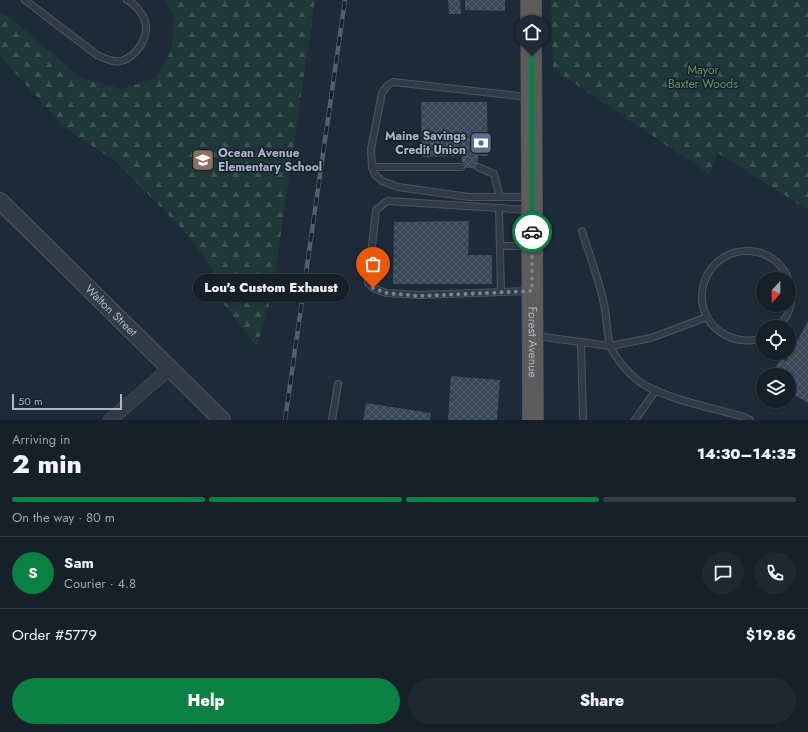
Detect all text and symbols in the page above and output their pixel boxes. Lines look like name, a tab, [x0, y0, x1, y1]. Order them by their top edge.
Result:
pin	[515, 15, 549, 56]
icon: home	[521, 21, 543, 43]
park label: Mayor Baxter Woods	[668, 61, 738, 93]
place label: Maine Savings Credit Union	[385, 127, 467, 159]
bank icon: Maine Savings Credit Union	[468, 130, 494, 156]
place label: Ocean Avenue Elementary School	[218, 144, 322, 176]
school or university icon: Ocean Avenue Elementary School	[190, 147, 216, 173]
courier	[512, 212, 552, 252]
icon: car	[521, 221, 543, 243]
pin	[356, 247, 390, 288]
icon: bag	[362, 253, 384, 275]
north arrow	[756, 272, 796, 312]
map controls	[756, 272, 796, 408]
callout: Lou's Custom Exhaust	[193, 274, 349, 302]
text: Lou's Custom Exhaust	[204, 278, 338, 297]
street label: Walton Street	[81, 281, 141, 341]
street label: Forest Avenue	[523, 306, 542, 378]
button: locate	[756, 320, 796, 360]
button: layers	[756, 368, 796, 408]
scale bar	[12, 392, 122, 411]
text: 50 m	[18, 393, 43, 409]
text: Arriving in	[12, 430, 70, 449]
text: 14:30–14:35	[697, 443, 796, 465]
text: 2 min	[12, 445, 82, 483]
text: On the way · 80 m	[12, 508, 115, 527]
text: Sam	[64, 552, 94, 574]
button: chat	[702, 552, 744, 594]
button: phone	[754, 552, 796, 594]
text: S	[28, 562, 38, 584]
text: Courier · 4.8	[64, 574, 136, 593]
text: Order #5779	[12, 624, 97, 646]
text: $19.86	[746, 624, 796, 646]
button: Help	[12, 678, 400, 724]
button: Share	[408, 678, 796, 724]

